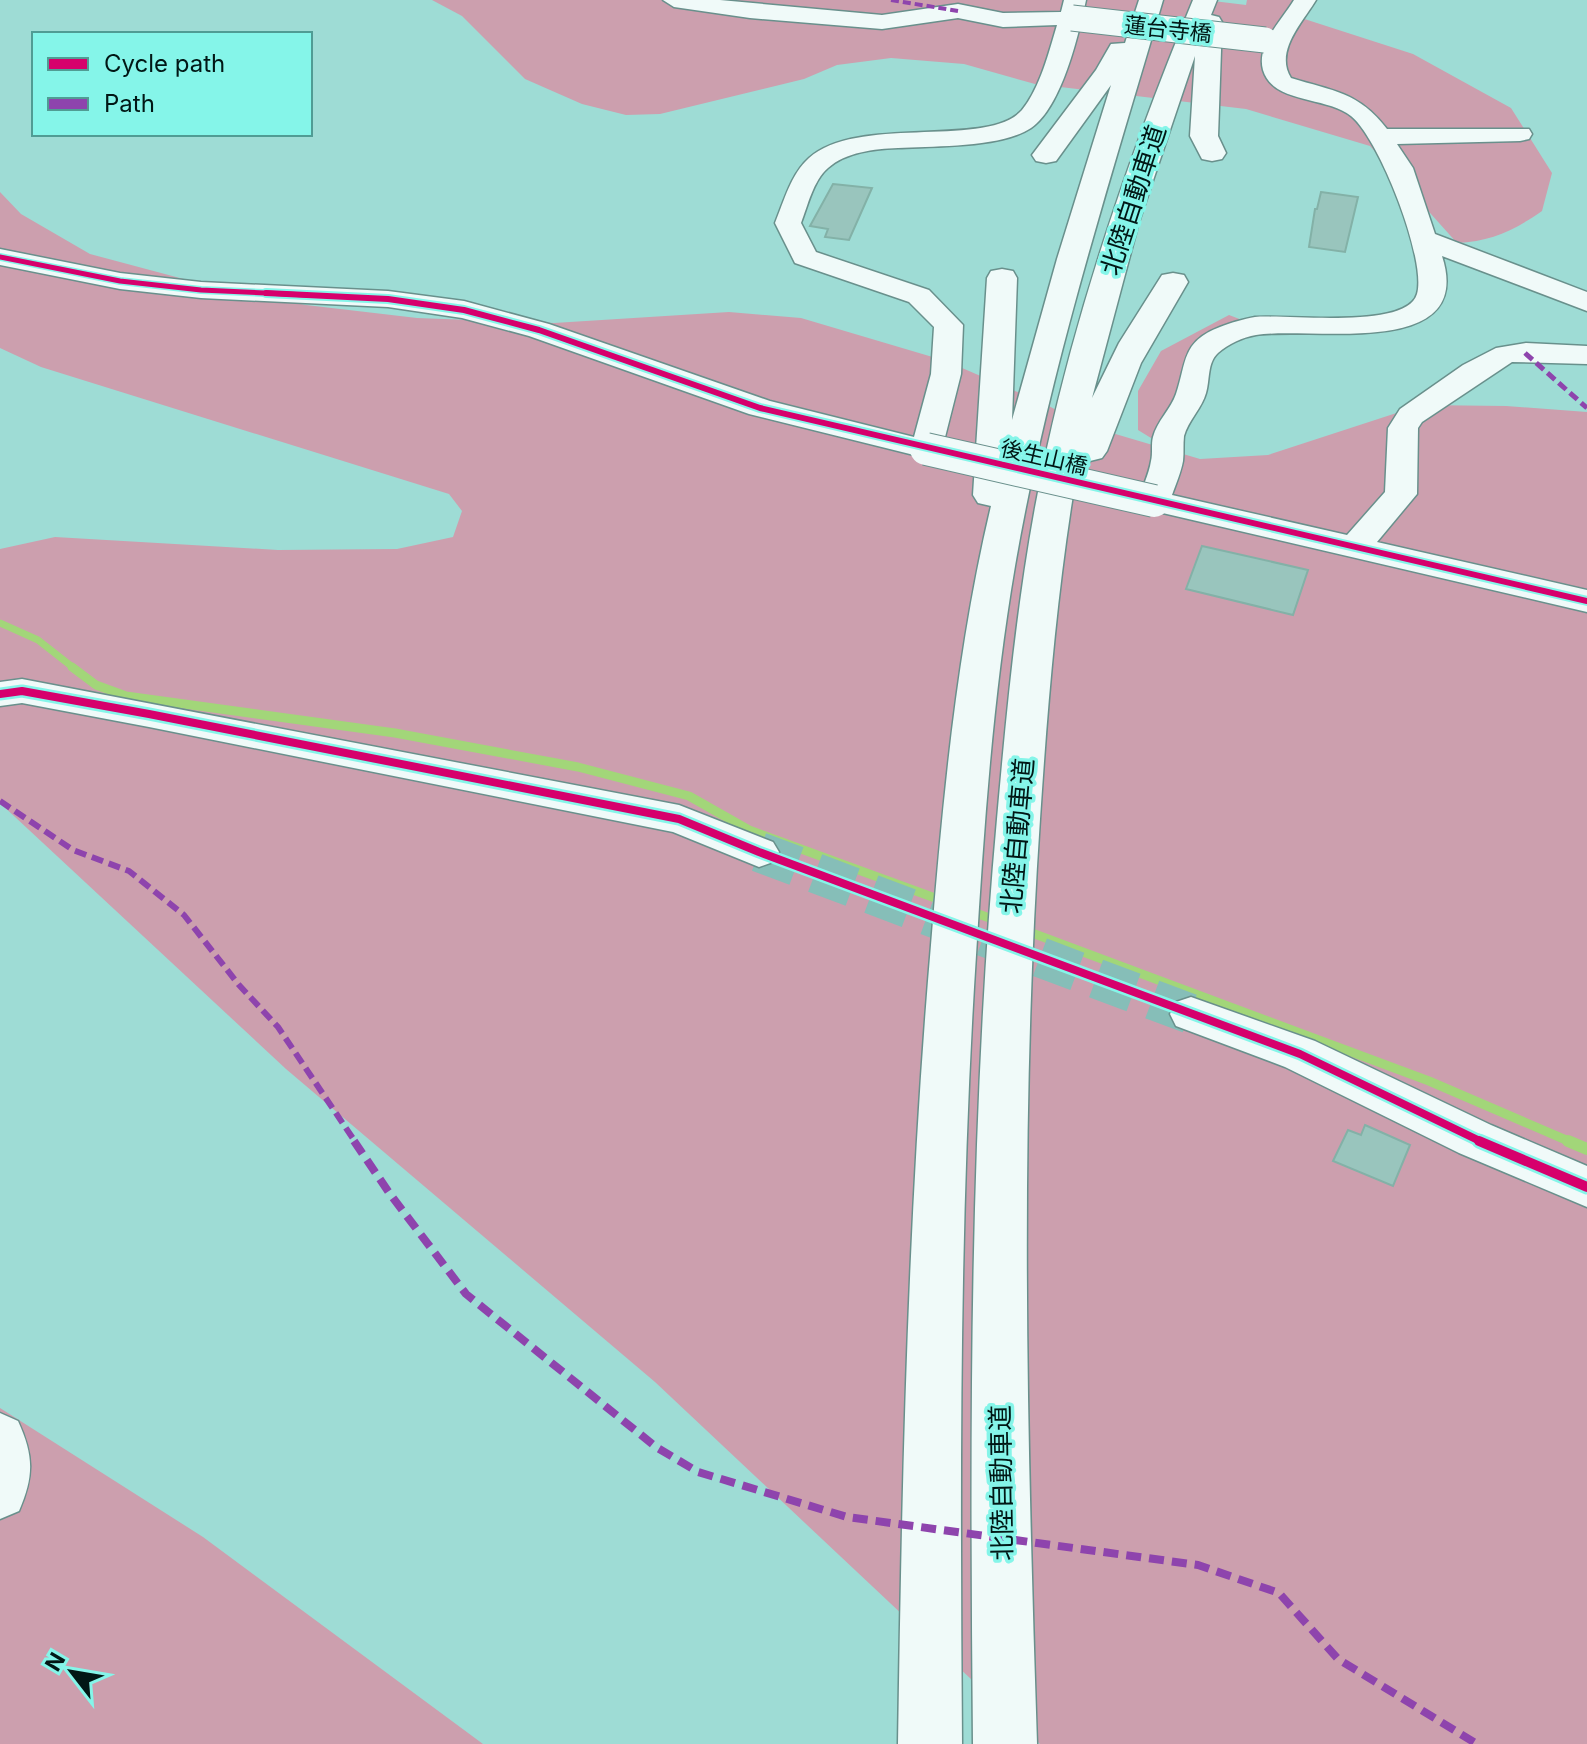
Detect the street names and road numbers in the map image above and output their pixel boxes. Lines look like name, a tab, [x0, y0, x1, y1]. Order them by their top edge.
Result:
street label: 蓮台寺橋	[1123, 11, 1213, 47]
street label: 北陸自動車道	[1094, 121, 1172, 279]
street label: 後生山橋	[998, 434, 1090, 480]
street label: 北陸自動車道	[995, 757, 1039, 915]
street label: 北陸自動車道	[984, 1405, 1018, 1561]

